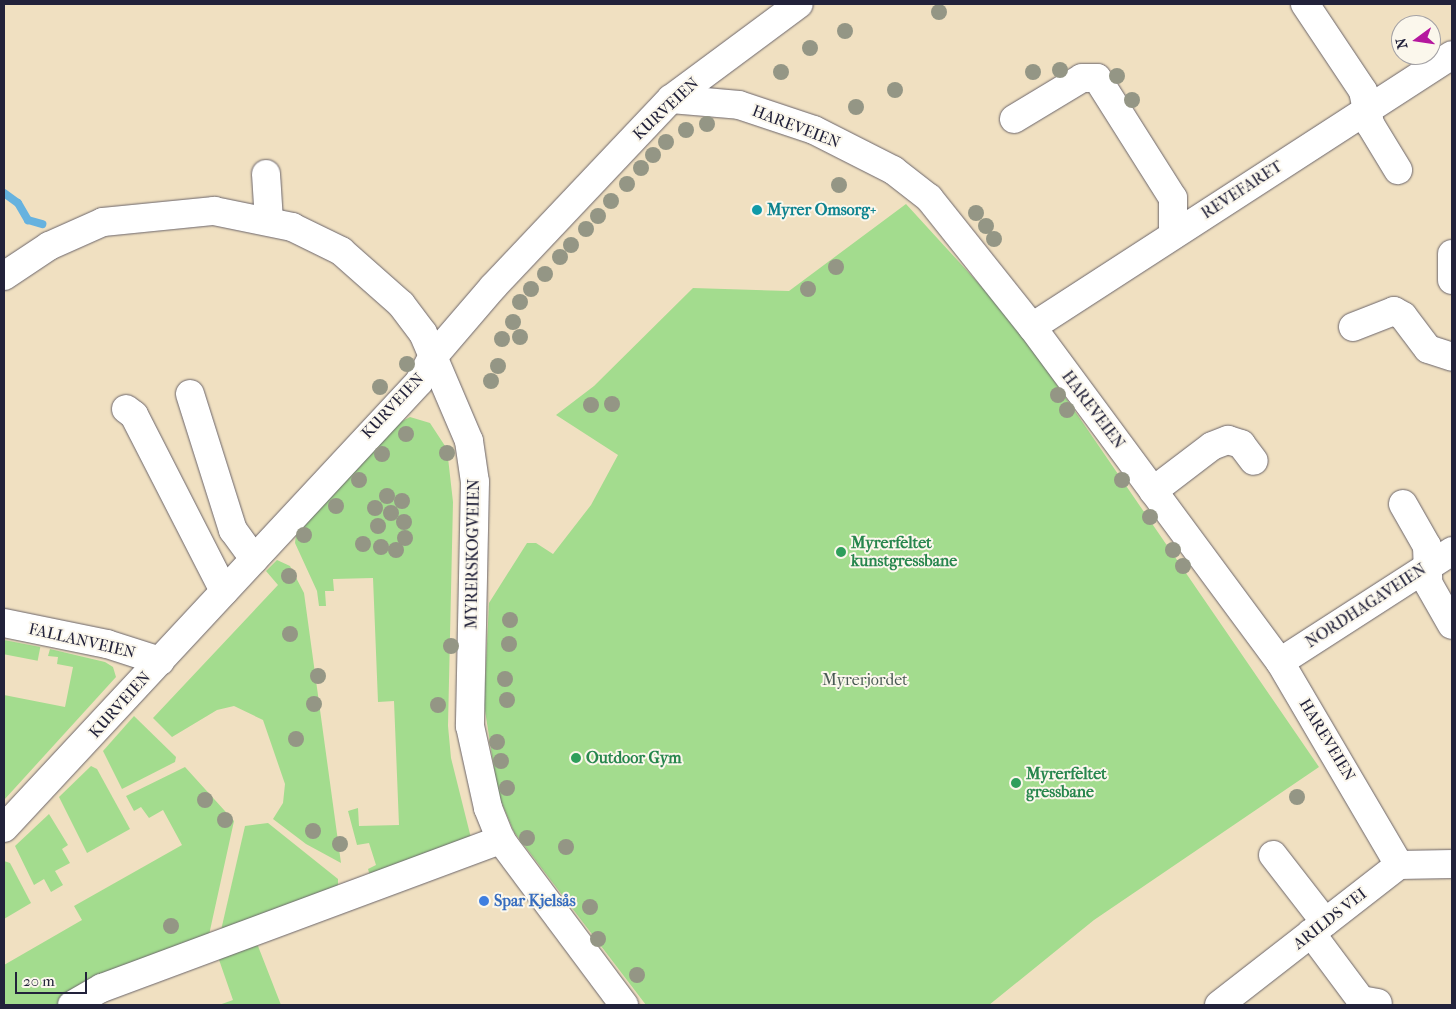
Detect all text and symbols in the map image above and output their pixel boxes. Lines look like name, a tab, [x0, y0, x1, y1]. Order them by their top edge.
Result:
north arrow	[1391, 15, 1441, 65]
text: N	[1392, 36, 1411, 51]
street label: KURVEIEN	[629, 74, 703, 144]
street label: HAREVEIEN	[749, 101, 843, 153]
street label: REVEFARET	[1198, 157, 1286, 223]
place label: Myrer Omsorg+	[767, 200, 876, 220]
marker: Myrer Omsorg+	[751, 204, 763, 216]
street label: HAREVEIEN	[1057, 367, 1129, 453]
street label: KURVEIEN	[358, 369, 428, 443]
street label: MYRERSKOGVEIEN	[462, 479, 484, 629]
place label: Myrerfeltet kunstgressbane	[851, 533, 957, 571]
marker: Myrerfeltet kunstgressbane	[835, 546, 847, 558]
street label: NORDHAGAVEIEN	[1302, 560, 1430, 652]
street label: FALLANVEIEN	[27, 619, 137, 663]
street label: KURVEIEN	[85, 668, 155, 742]
park label: Myrerjordet	[822, 670, 908, 690]
street label: HAREVEIEN	[1295, 695, 1359, 785]
place label: Outdoor Gym	[586, 748, 681, 768]
marker: Outdoor Gym	[570, 752, 582, 764]
place label: Myrerfeltet gressbane	[1026, 764, 1107, 802]
marker: Myrerfeltet gressbane	[1010, 777, 1022, 789]
street label: ARILDS VEI	[1289, 884, 1371, 954]
place label: Spar Kjelsås	[494, 891, 576, 911]
marker: Spar Kjelsås	[478, 895, 490, 907]
scale bar	[18, 962, 90, 994]
text: 20 m	[23, 972, 55, 990]

